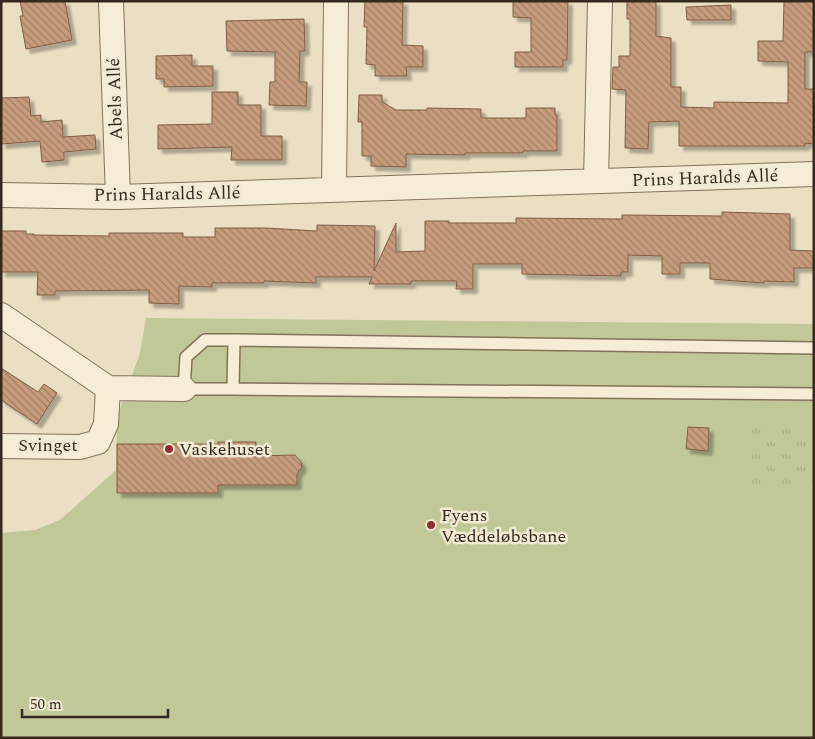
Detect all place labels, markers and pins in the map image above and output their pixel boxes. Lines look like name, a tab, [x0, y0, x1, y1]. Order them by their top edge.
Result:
place label: Vaskehuset	[179, 436, 270, 463]
marker: Vaskehuset	[163, 443, 175, 455]
place label: Fyens Væddeløbsbane	[441, 502, 566, 550]
marker: Fyens Væddeløbsbane	[425, 519, 437, 531]

